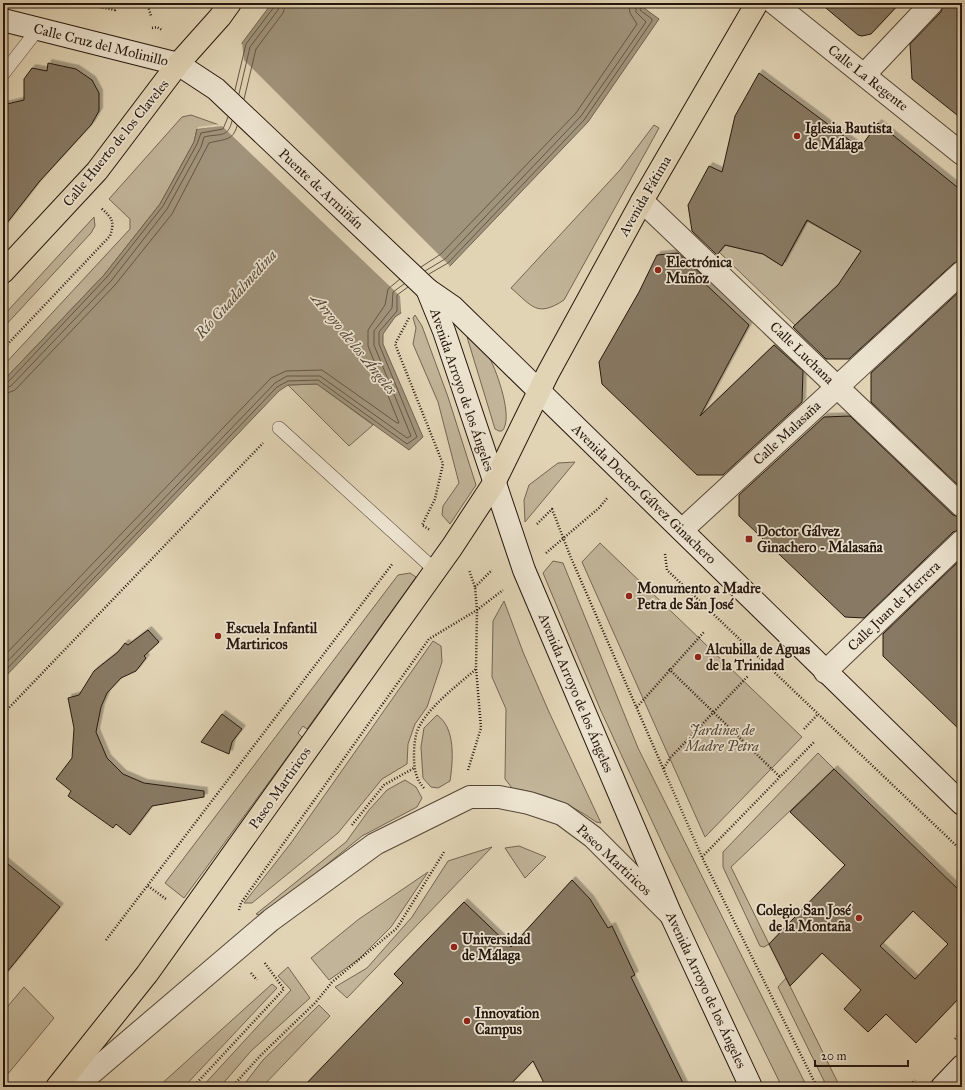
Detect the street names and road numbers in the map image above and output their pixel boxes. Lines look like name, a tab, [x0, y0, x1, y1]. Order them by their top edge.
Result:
street label: Calle Cruz del Molinillo	[32, 20, 170, 70]
street label: Calle La Regente	[824, 41, 912, 115]
street label: Calle Huerto de los Claveles	[60, 76, 172, 210]
street label: Puente de Armiñán	[275, 145, 367, 233]
street label: Avenida Fátima	[615, 153, 675, 240]
street label: Avenida Arroyo de los Ángeles	[426, 305, 500, 474]
street label: Calle Luchana	[766, 318, 838, 388]
street label: Calle Malasaña	[750, 397, 824, 469]
street label: Avenida Doctor Gálvez Ginachero	[568, 420, 720, 568]
street label: Calle Juan de Herrera	[844, 557, 945, 655]
street label: Avenida Arroyo de los Ángeles	[534, 609, 619, 775]
street label: Paseo Martiricos	[245, 744, 315, 832]
street label: Paseo Martiricos	[573, 821, 655, 899]
street label: Avenida Arroyo de los Ángeles	[662, 907, 752, 1071]

